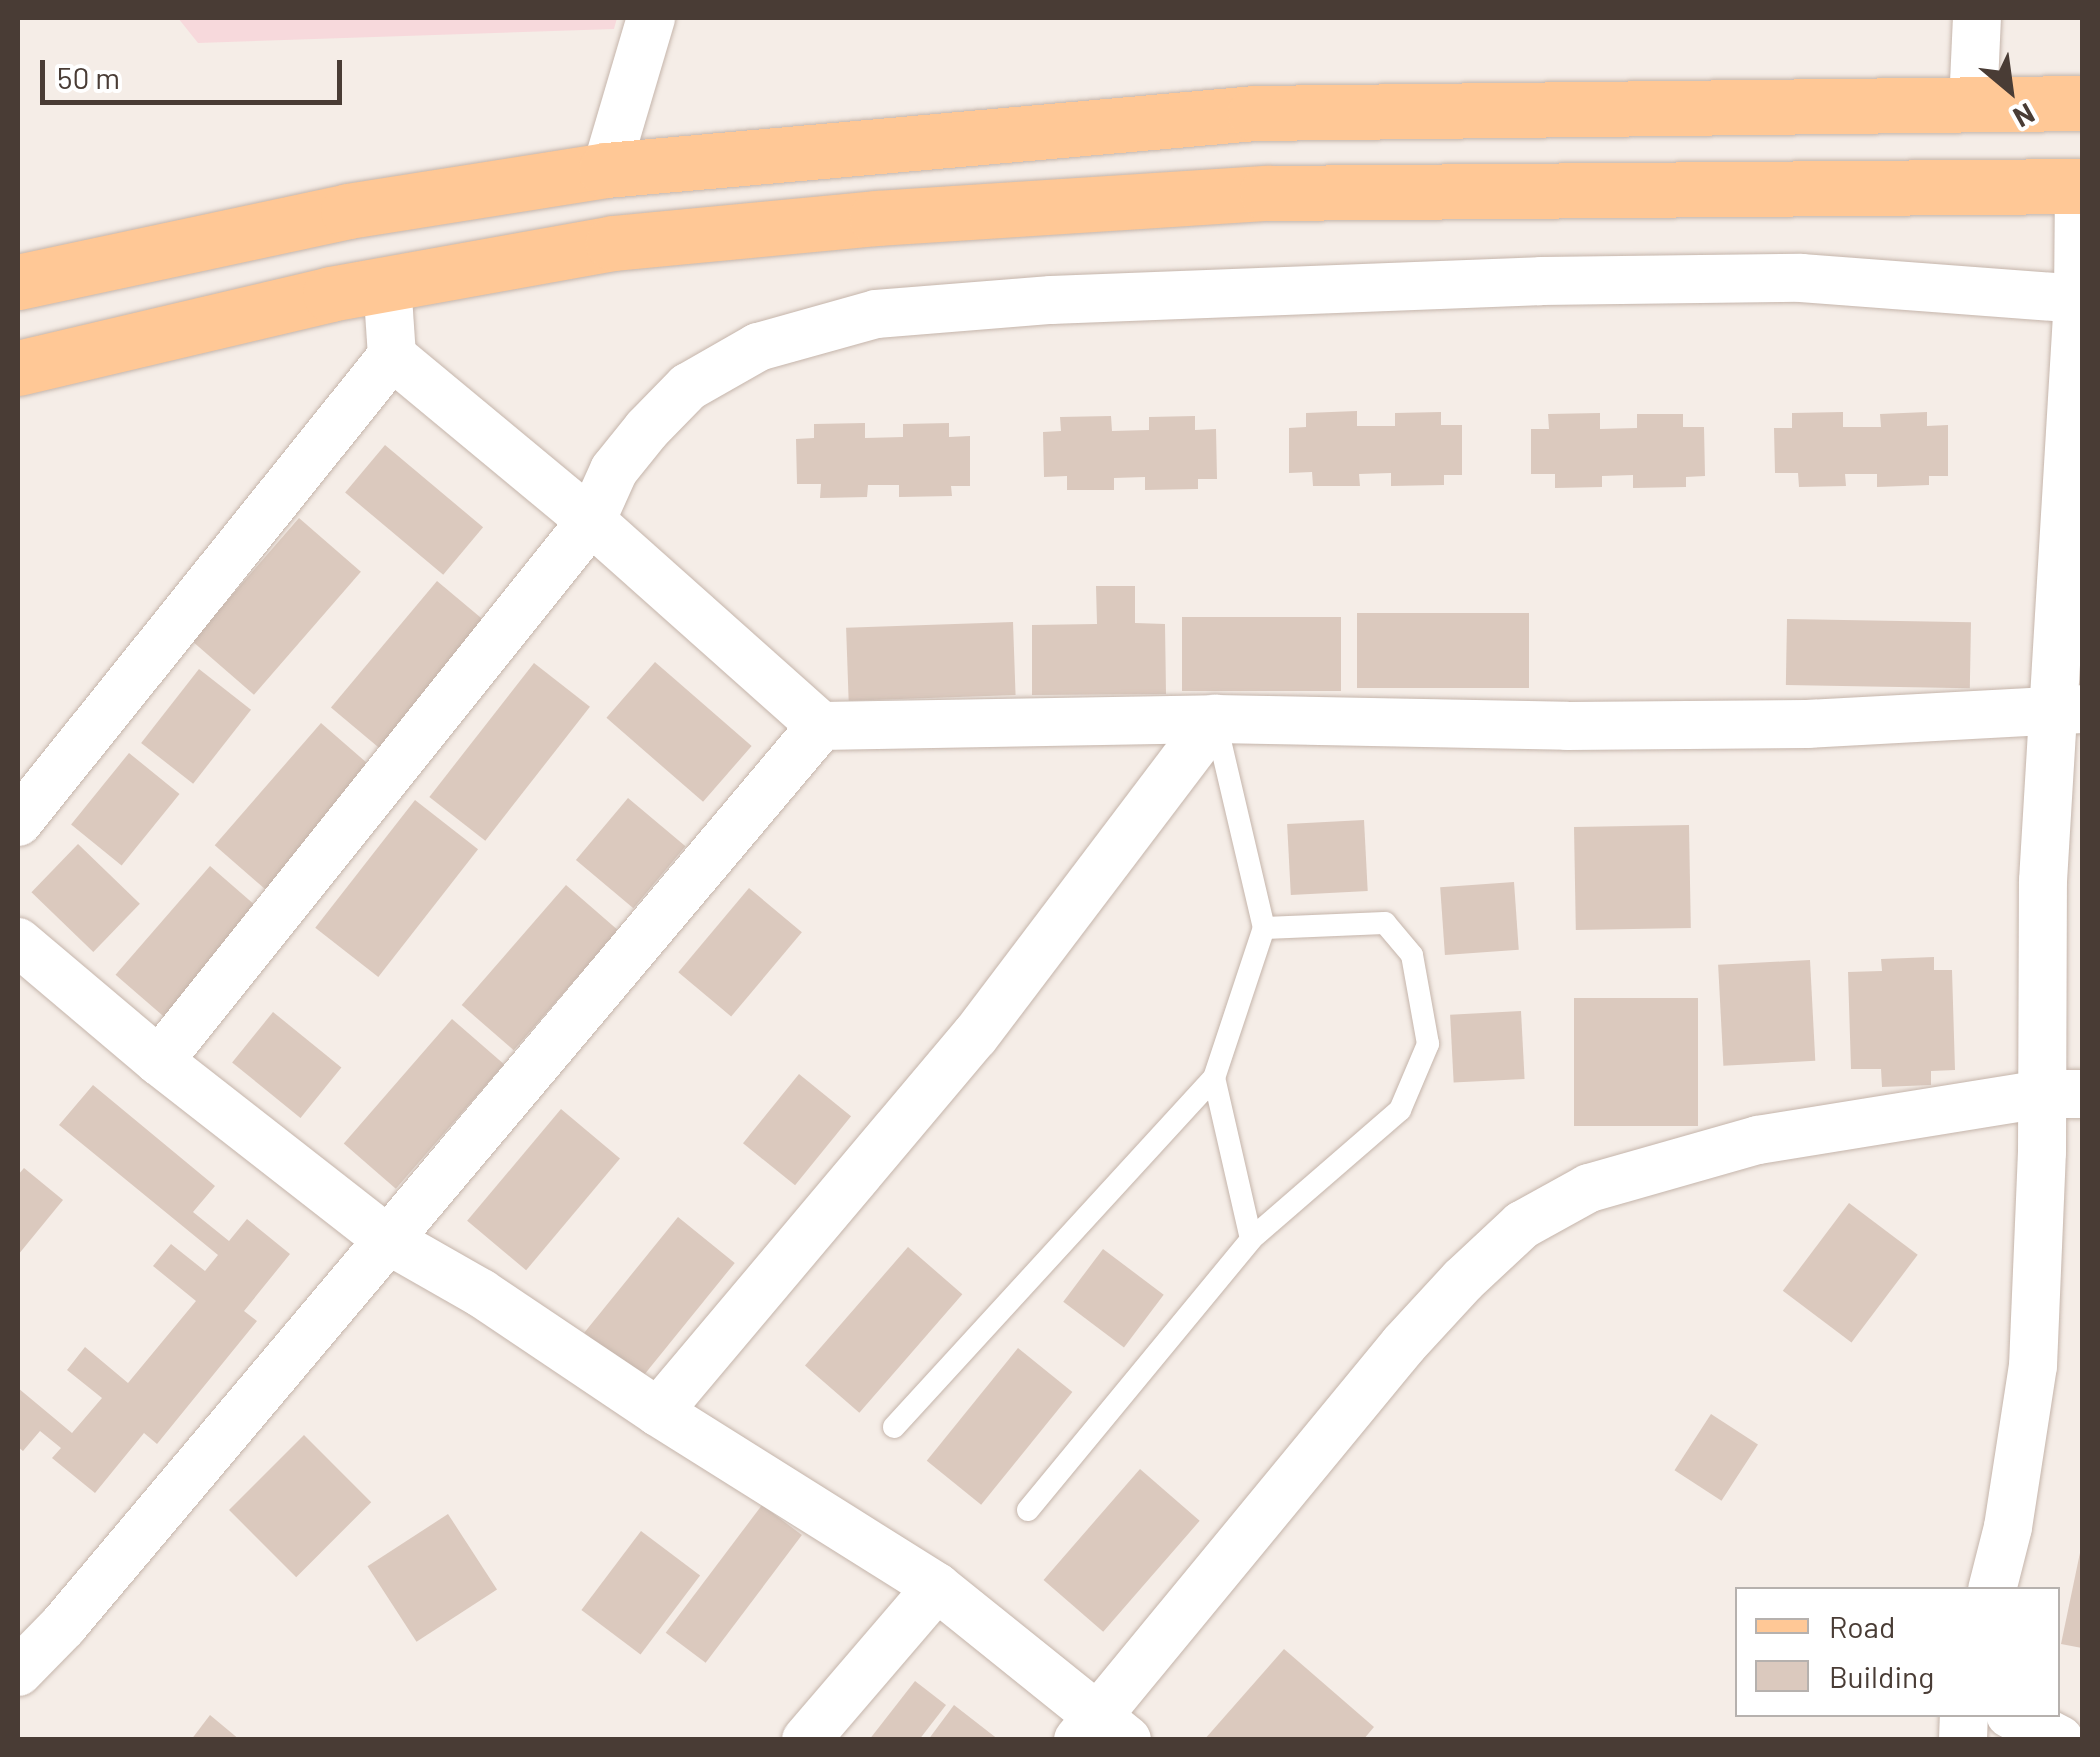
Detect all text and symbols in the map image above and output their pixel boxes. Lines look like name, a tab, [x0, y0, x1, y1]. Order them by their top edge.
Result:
scale bar	[45, 40, 348, 102]
north arrow	[1960, 40, 2060, 140]
text: 50 m	[57, 59, 120, 95]
text: N	[2008, 97, 2041, 136]
legend	[1735, 1587, 2060, 1717]
text: Road	[1829, 1608, 1895, 1644]
text: Building	[1829, 1658, 1934, 1694]

